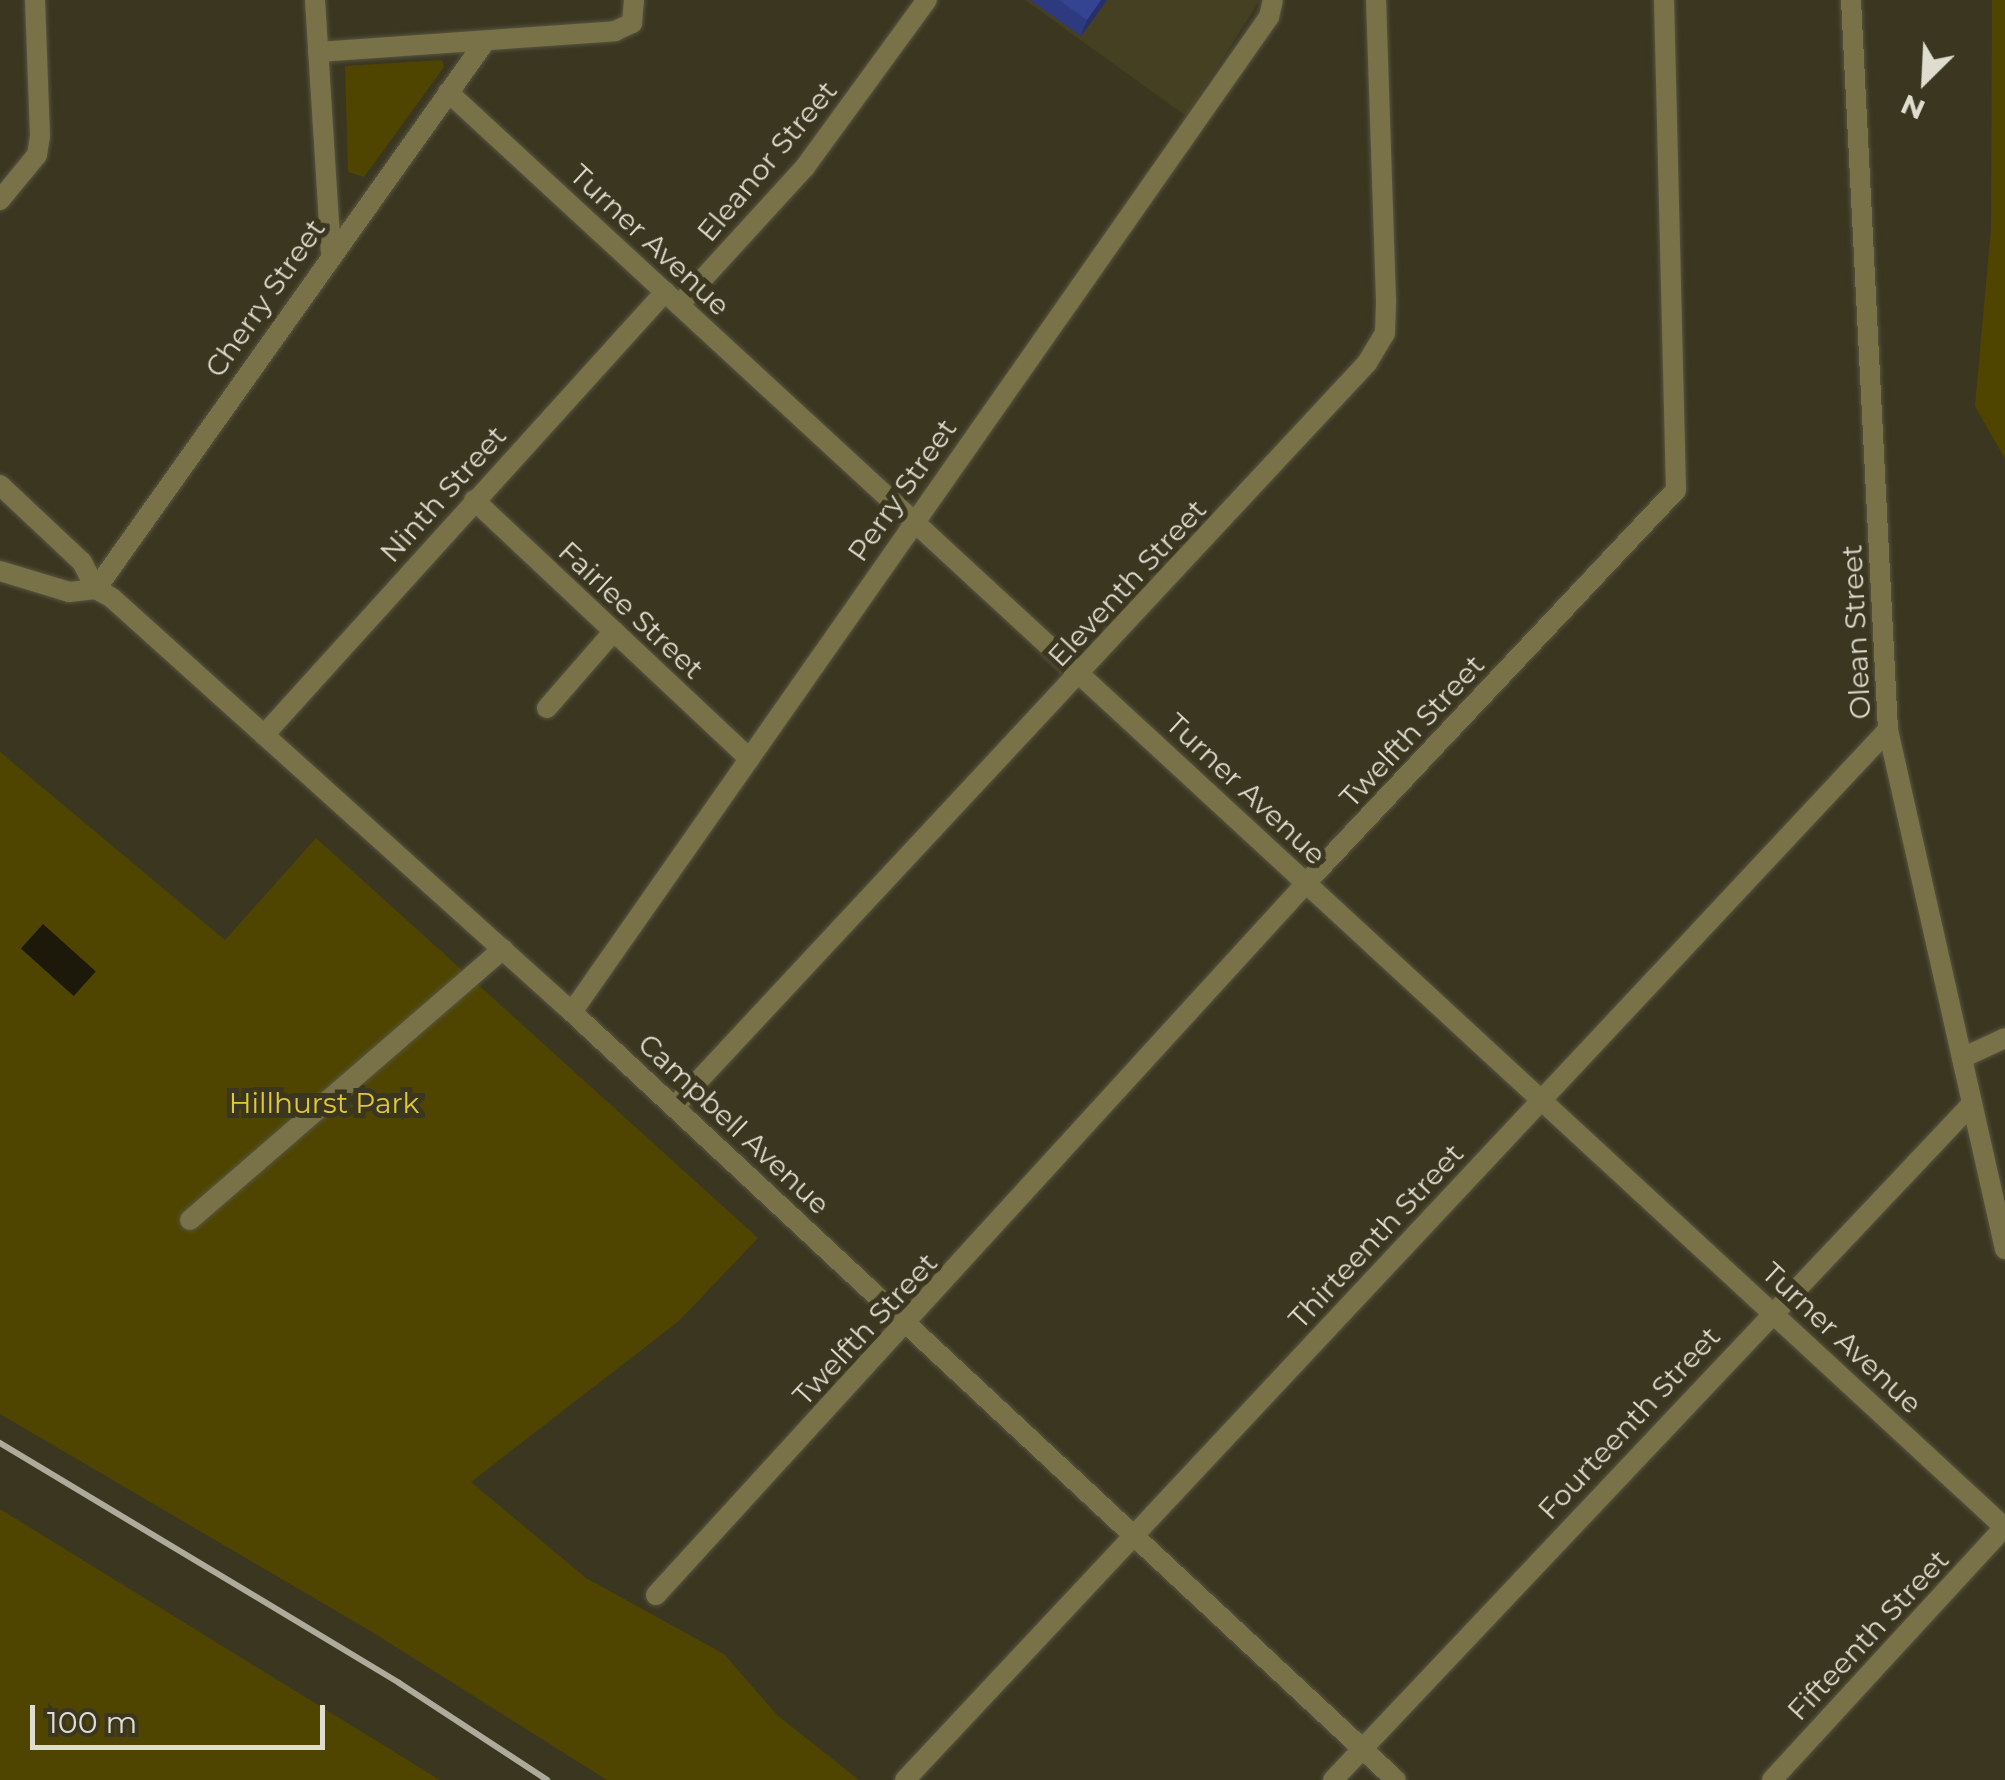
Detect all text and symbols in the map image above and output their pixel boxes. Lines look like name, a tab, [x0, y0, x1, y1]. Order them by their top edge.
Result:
north arrow	[1875, 30, 1975, 130]
street label: Eleanor Street	[690, 74, 844, 248]
text: N	[1896, 87, 1930, 128]
street label: Turner Avenue	[563, 158, 737, 322]
street label: Cherry Street	[198, 213, 332, 383]
street label: Perry Street	[841, 412, 963, 568]
street label: Ninth Street	[373, 419, 513, 569]
street label: Eleventh Street	[1041, 493, 1213, 673]
street label: Fairlee Street	[552, 534, 710, 686]
street label: Olean Street	[1835, 544, 1877, 720]
street label: Twelfth Street	[1333, 648, 1491, 814]
street label: Turner Avenue	[1159, 707, 1333, 871]
street label: Campbell Avenue	[632, 1027, 836, 1221]
park label: Hillhurst Park	[229, 1086, 419, 1120]
street label: Thirteenth Street	[1282, 1137, 1470, 1335]
street label: Twelfth Street	[786, 1246, 944, 1412]
street label: Turner Avenue	[1755, 1256, 1929, 1420]
street label: Fourteenth Street	[1531, 1320, 1727, 1526]
street label: Fifteenth Street	[1780, 1543, 1956, 1727]
scale bar	[35, 1685, 330, 1747]
text: 100 m	[47, 1704, 137, 1741]

